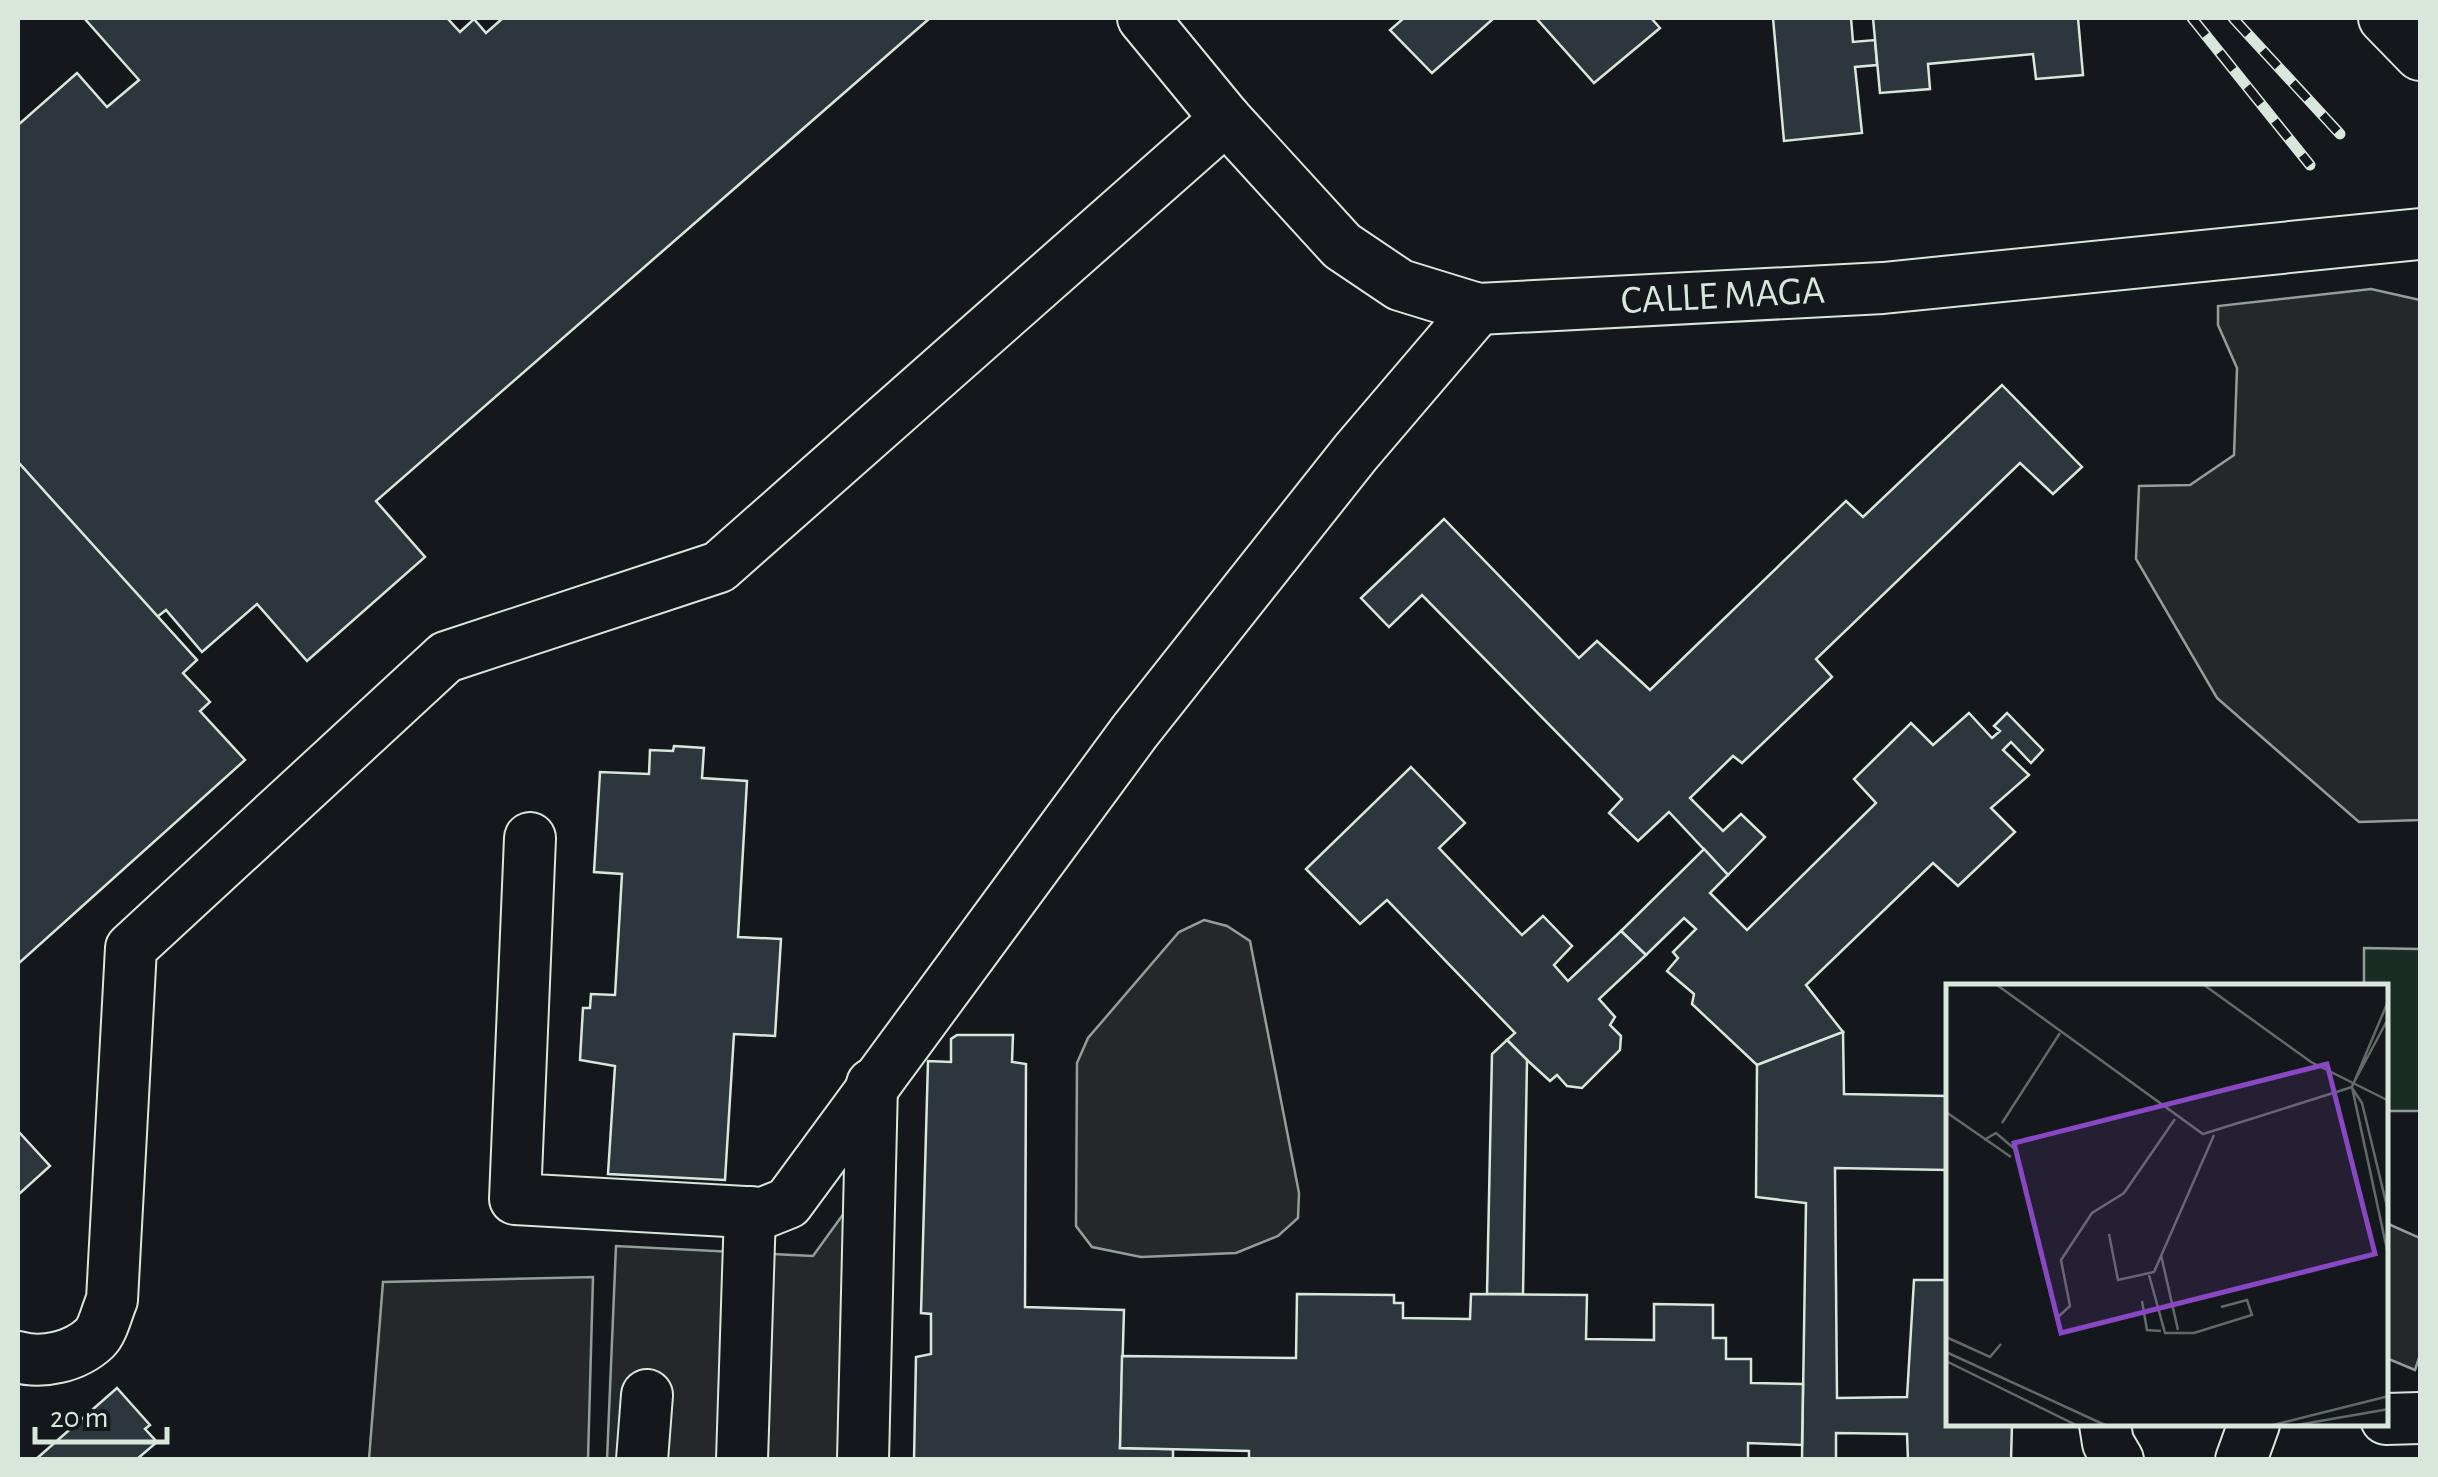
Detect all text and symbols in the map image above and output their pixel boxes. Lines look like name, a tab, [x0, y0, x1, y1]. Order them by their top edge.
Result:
street label: CALLE MAGA	[1620, 271, 1826, 321]
inset map	[1946, 984, 2388, 1427]
scale bar	[35, 1382, 168, 1444]
text: 20 m	[50, 1403, 108, 1433]

